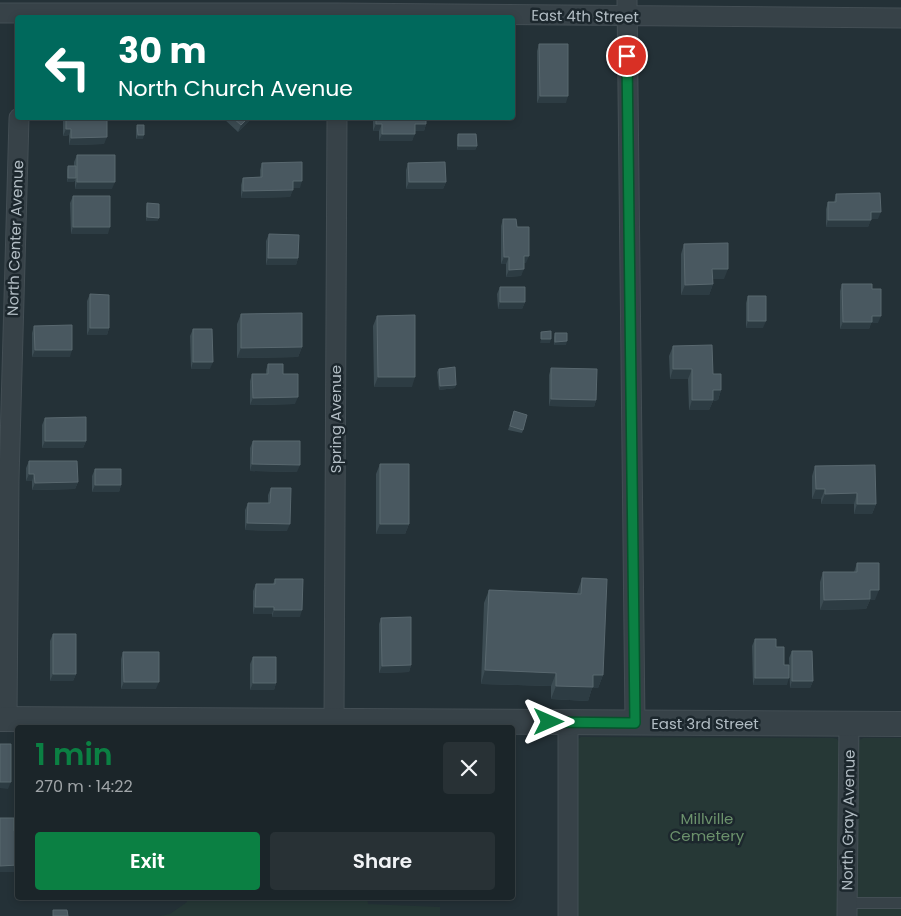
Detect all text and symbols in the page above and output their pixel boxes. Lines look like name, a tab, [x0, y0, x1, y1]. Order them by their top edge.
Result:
street label: East 4th Street	[531, 5, 639, 27]
text: 30 m	[118, 26, 206, 75]
icon: left	[35, 35, 100, 100]
pin	[606, 35, 648, 77]
icon: arrive	[613, 42, 641, 70]
text: North Church Avenue	[118, 73, 353, 104]
street label: North Center Avenue	[2, 160, 28, 316]
street label: Spring Avenue	[325, 365, 346, 473]
position arrow	[522, 695, 574, 747]
street label: East 3rd Street	[651, 713, 759, 734]
text: 1 min	[35, 733, 113, 776]
button: close	[443, 742, 495, 794]
street label: North Gray Avenue	[836, 749, 860, 891]
text: 270 m · 14:22	[35, 775, 133, 798]
park label: Millville Cemetery	[670, 808, 745, 846]
button: Exit	[35, 832, 260, 890]
button: Share	[270, 832, 495, 890]

